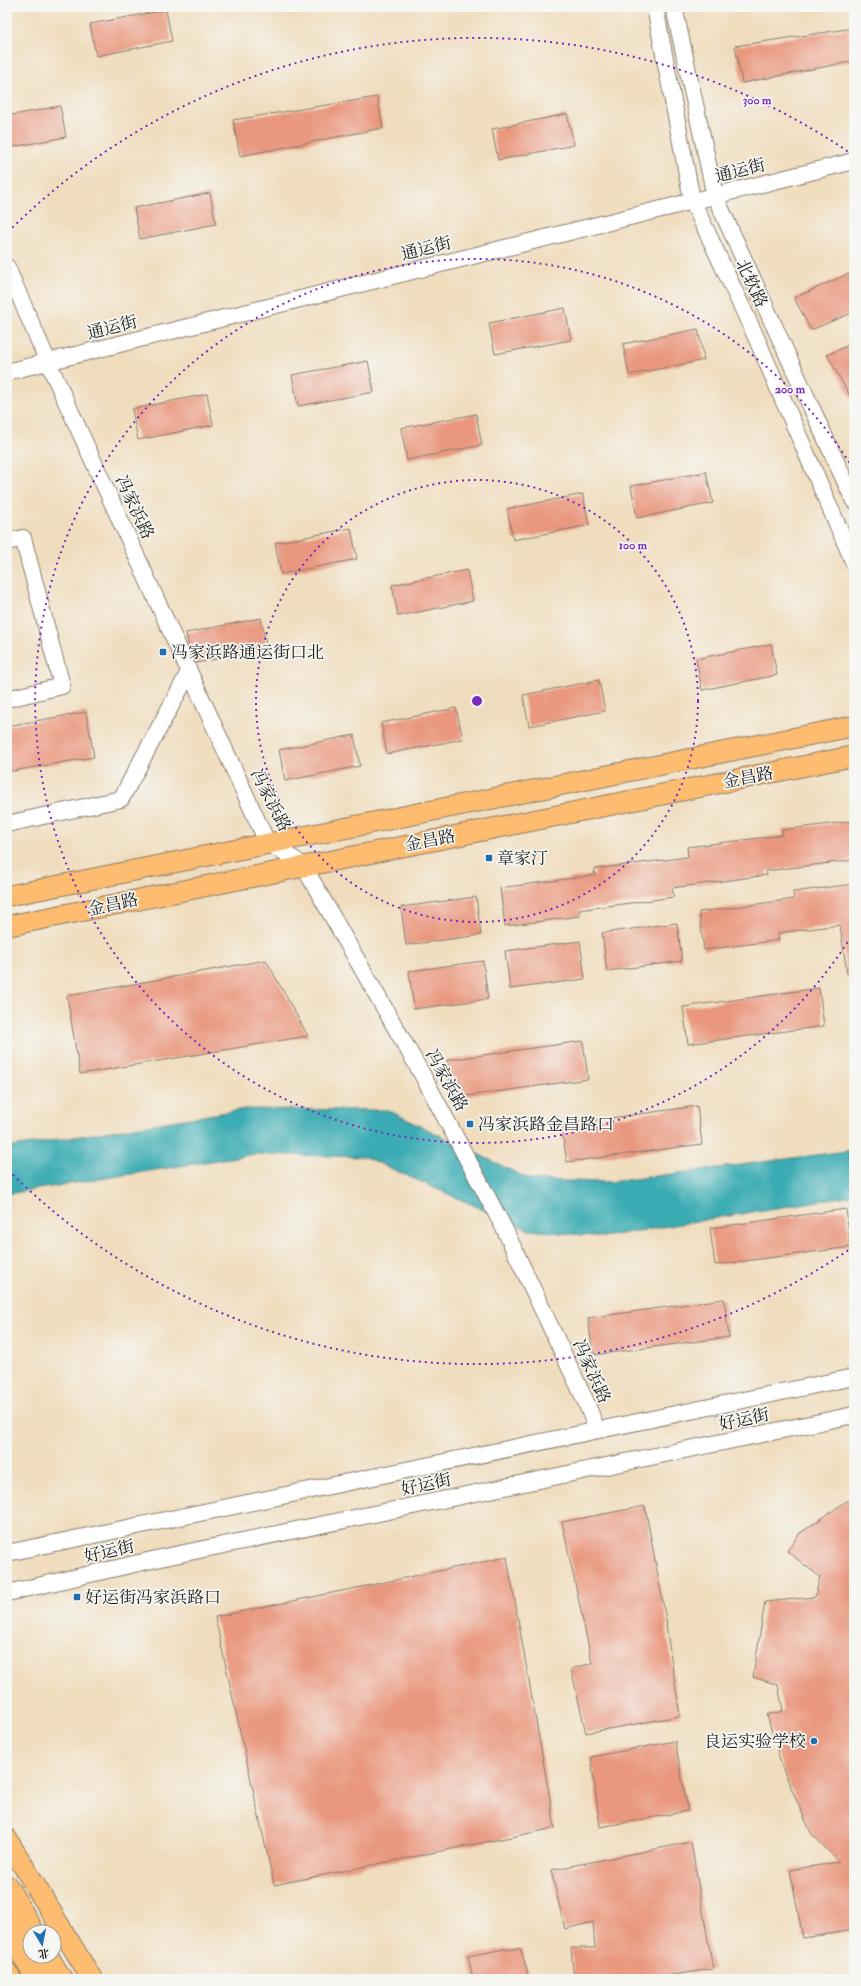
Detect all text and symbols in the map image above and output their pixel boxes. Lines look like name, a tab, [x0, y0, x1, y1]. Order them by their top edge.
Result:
text: 300 m	[743, 93, 772, 108]
street label: 通运街	[713, 154, 767, 187]
street label: 通运街	[399, 232, 453, 265]
street label: 北软路	[731, 256, 772, 311]
street label: 通运街	[85, 311, 139, 344]
text: 200 m	[775, 382, 806, 397]
street label: 冯家浜路	[111, 472, 158, 542]
text: 100 m	[619, 538, 648, 553]
place label: 冯家浜路通运街口北	[171, 642, 324, 663]
marker: 冯家浜路通运街口北	[158, 647, 168, 657]
centre of rings	[470, 694, 484, 708]
street label: 金昌路	[721, 762, 775, 793]
street label: 冯家浜路	[246, 765, 295, 835]
street label: 金昌路	[403, 825, 457, 856]
place label: 章家汀	[497, 848, 548, 869]
marker: 章家汀	[484, 853, 494, 863]
street label: 金昌路	[86, 889, 140, 920]
street label: 冯家浜路	[421, 1045, 472, 1115]
place label: 冯家浜路金昌路口	[478, 1114, 614, 1135]
marker: 冯家浜路金昌路口	[465, 1119, 475, 1129]
street label: 冯家浜路	[568, 1336, 615, 1407]
street label: 好运街	[717, 1404, 771, 1435]
street label: 好运街	[399, 1469, 453, 1500]
street label: 好运街	[82, 1536, 136, 1567]
place label: 好运街冯家浜路口	[85, 1587, 221, 1608]
marker: 好运街冯家浜路口	[72, 1592, 82, 1602]
place label: 良运实验学校	[704, 1731, 806, 1752]
marker: 良运实验学校	[809, 1736, 819, 1746]
north arrow	[22, 1924, 62, 1964]
text: 北	[37, 1946, 50, 1961]

